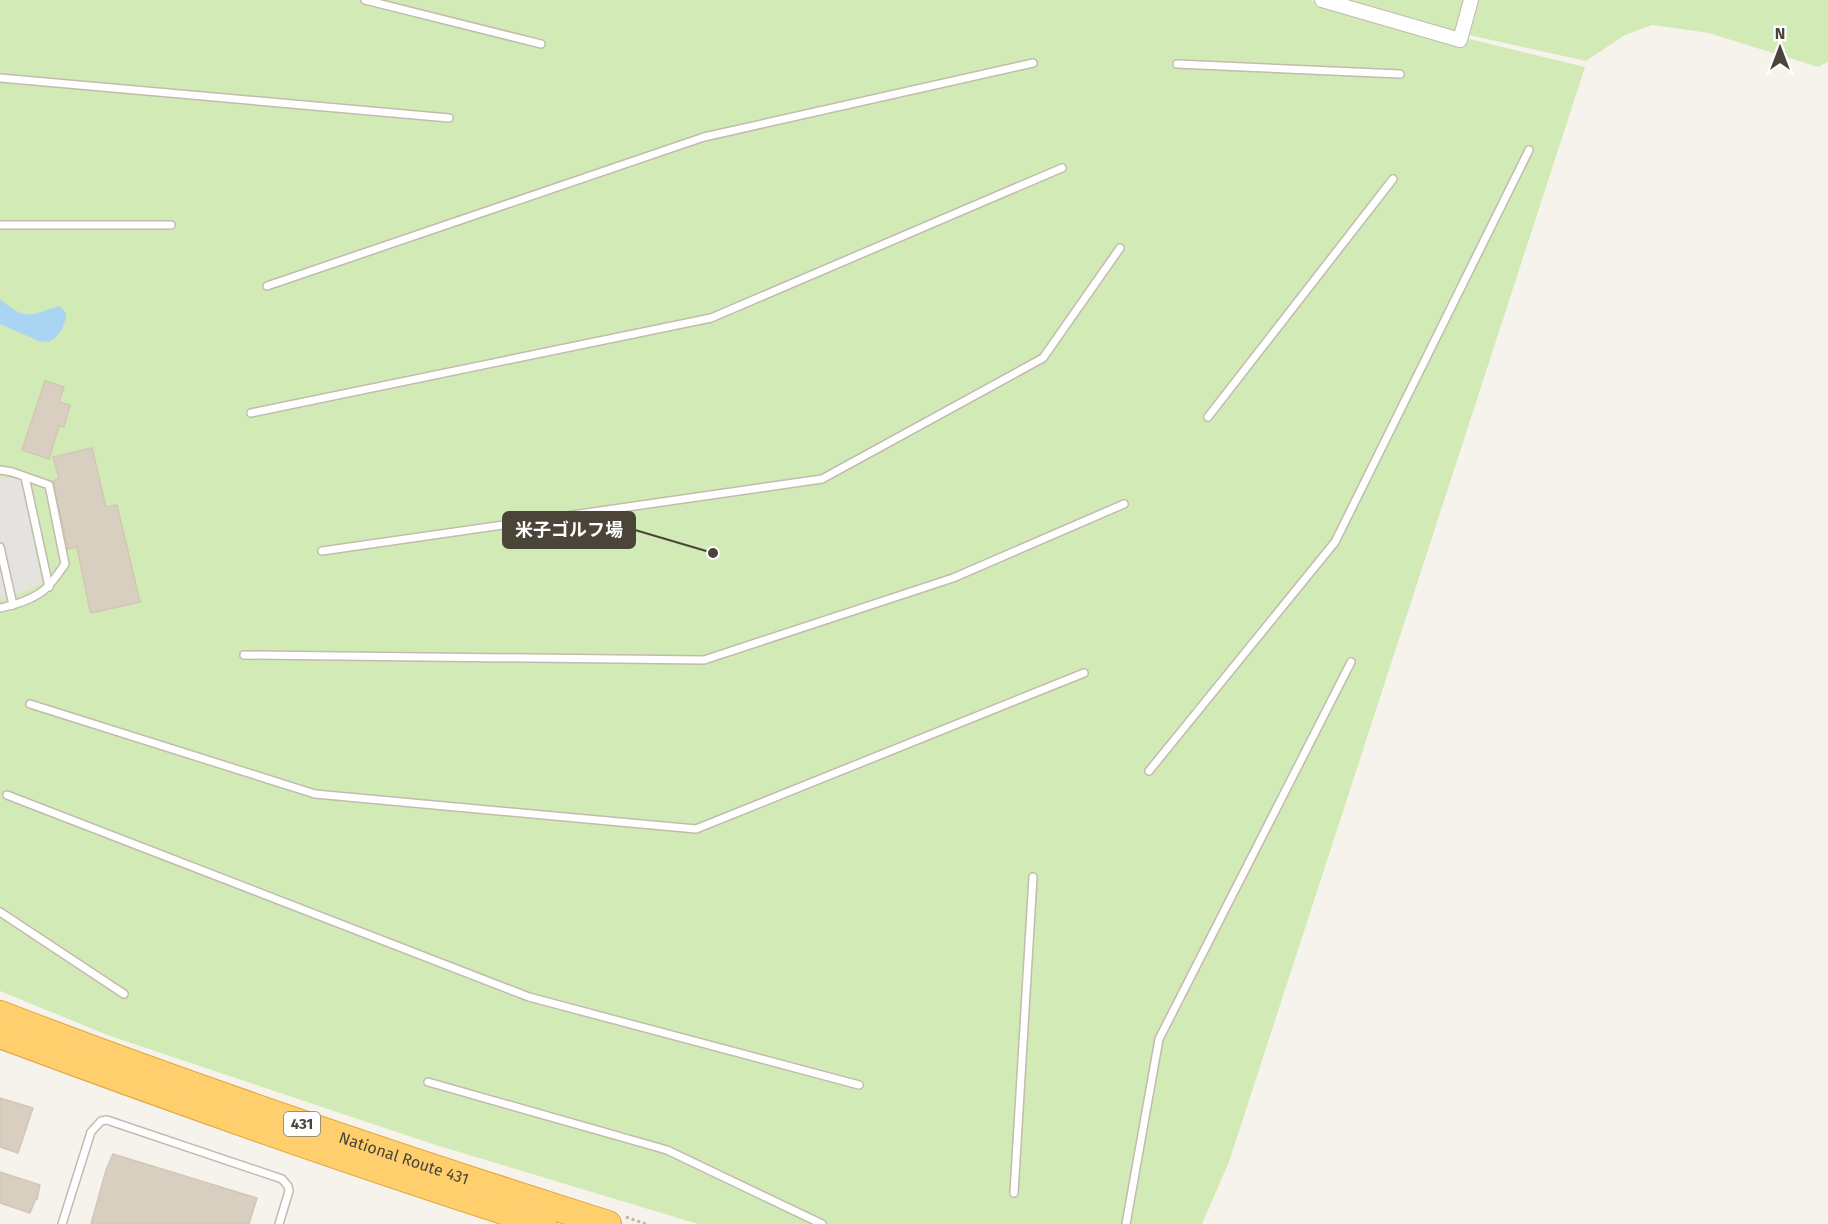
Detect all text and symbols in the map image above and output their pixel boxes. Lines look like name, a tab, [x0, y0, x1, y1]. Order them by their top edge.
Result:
north arrow	[1750, 18, 1810, 78]
text: N	[1775, 24, 1785, 43]
callout: 米子ゴルフ場	[503, 512, 635, 548]
text: 米子ゴルフ場	[515, 519, 623, 541]
road number: 431	[284, 1112, 320, 1136]
street label: National Route 431	[337, 1127, 471, 1188]

